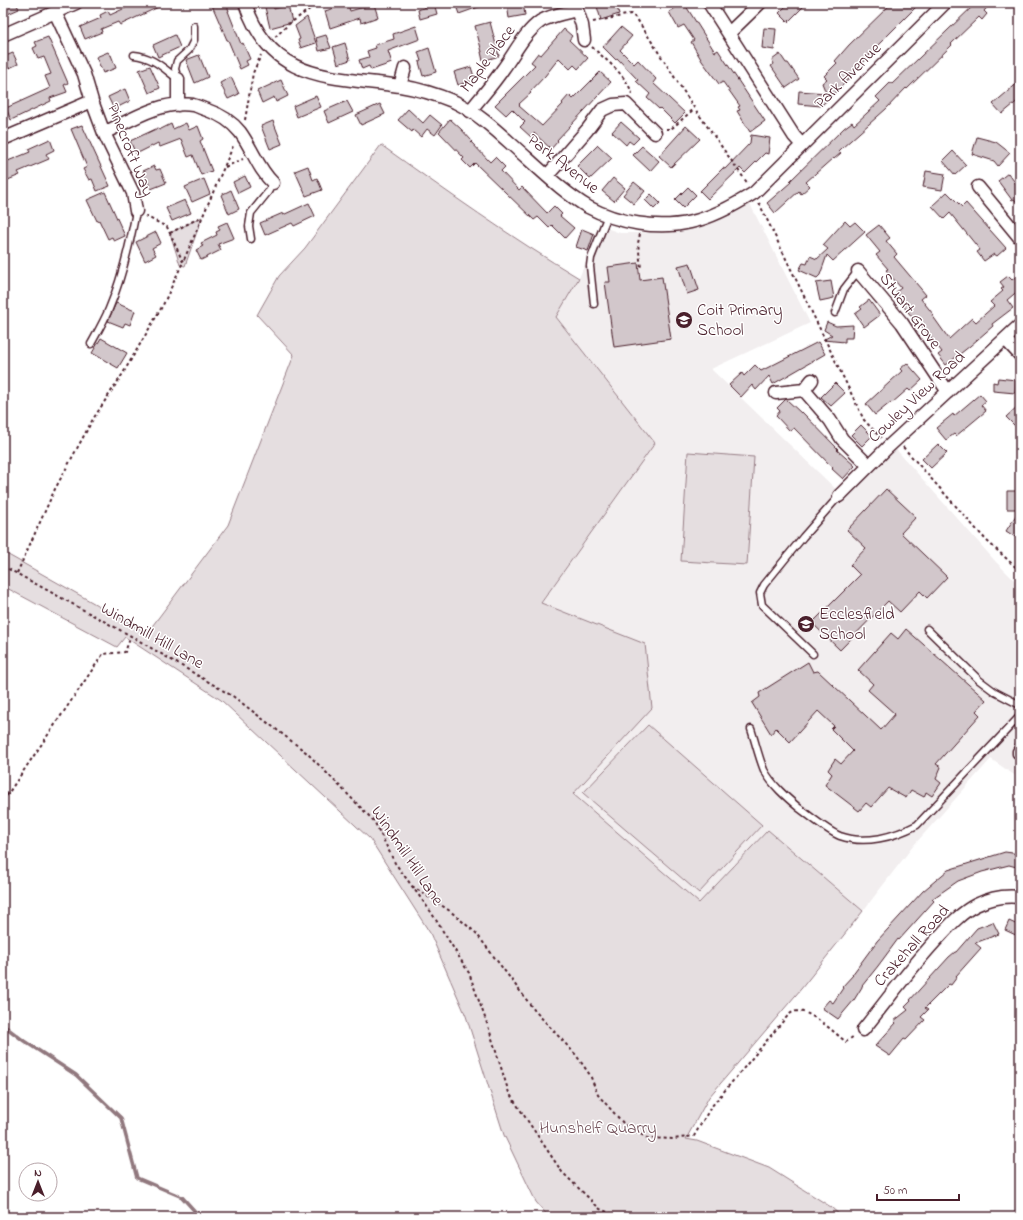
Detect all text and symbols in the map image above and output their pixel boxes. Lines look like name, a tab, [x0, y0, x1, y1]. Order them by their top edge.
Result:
street label: Maple Place	[454, 20, 522, 98]
street label: Park Avenue	[809, 37, 887, 115]
street label: Pinecroft Way	[99, 100, 160, 201]
street label: Park Avenue	[521, 128, 605, 200]
street label: Stuart Grove	[873, 267, 947, 355]
place label: Coit Primary School	[697, 298, 782, 343]
school or university icon: Coit Primary School	[674, 310, 694, 330]
street label: Cowley View Road	[863, 345, 972, 450]
street label: Windmill Hill Lane	[96, 596, 209, 676]
place label: Ecclesfield School	[819, 602, 895, 647]
school or university icon: Ecclesfield School	[796, 614, 816, 634]
street label: Windmill Hill Lane	[364, 801, 450, 911]
street label: Crakehall Road	[868, 899, 956, 993]
park label: Hunshelf Quarry	[539, 1116, 657, 1142]
north arrow	[18, 1162, 58, 1202]
text: N	[34, 1165, 42, 1181]
scale bar	[877, 1176, 959, 1202]
text: 50 m	[883, 1182, 907, 1200]

